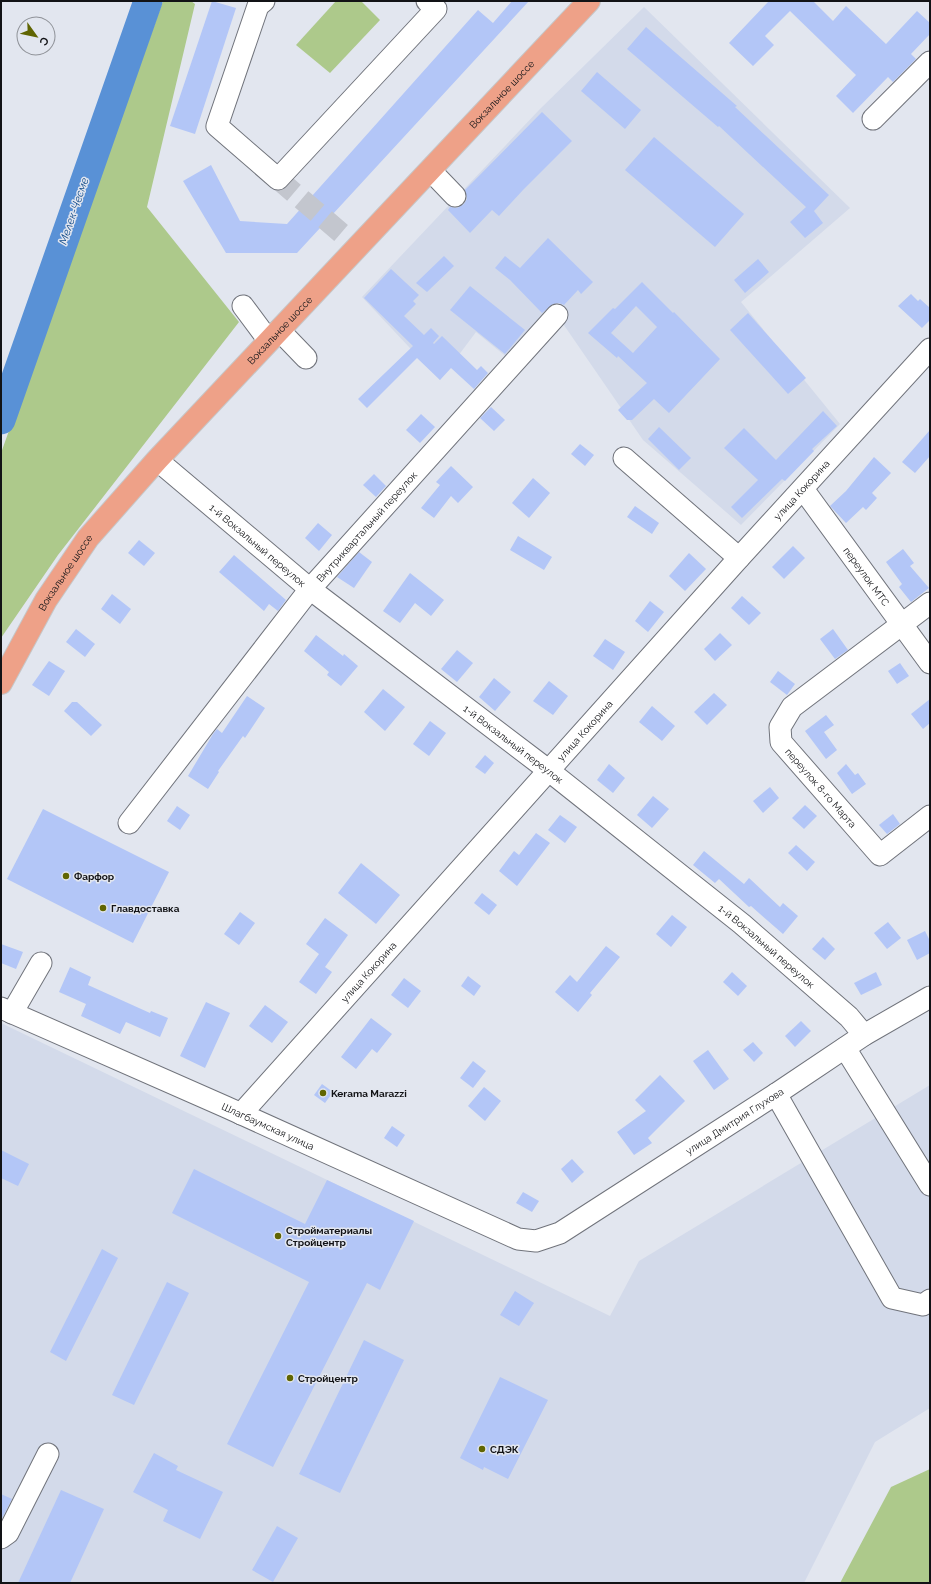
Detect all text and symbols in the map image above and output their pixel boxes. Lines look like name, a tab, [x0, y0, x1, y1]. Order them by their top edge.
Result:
north arrow	[16, 16, 56, 56]
text: С	[36, 34, 51, 48]
street label: Вокзальное шоссе	[467, 58, 536, 130]
water label: Мелек-Чесме	[56, 176, 92, 246]
street label: Вокзальное шоссе	[245, 294, 314, 366]
street label: улица Кокорина	[771, 457, 832, 522]
street label: Внутриквартальный переулок	[314, 469, 419, 584]
street label: 1-й Вокзальный переулок	[208, 501, 308, 589]
street label: Вокзальное шоссе	[36, 532, 94, 612]
street label: переулок МТС	[842, 545, 892, 608]
street label: улица Кокорина	[555, 698, 614, 763]
street label: 1-й Вокзальный переулок	[462, 702, 566, 786]
street label: переулок 8-го Марта	[783, 746, 859, 830]
marker: Фарфор	[61, 871, 71, 881]
place label: Фарфор	[74, 871, 115, 882]
street label: 1-й Вокзальный переулок	[717, 902, 817, 990]
marker: Главдоставка	[98, 903, 108, 913]
place label: Главдоставка	[111, 903, 180, 914]
street label: улица Кокорина	[339, 939, 398, 1004]
street label: улица Дмитрия Глухова	[683, 1085, 785, 1156]
marker: Kerama Marazzi	[318, 1088, 328, 1098]
place label: Kerama Marazzi	[331, 1088, 407, 1099]
street label: Шлагбаумская улица	[220, 1100, 316, 1152]
place label: Стройматериалы Стройцентр	[286, 1225, 372, 1248]
marker: Стройматериалы Стройцентр	[273, 1231, 283, 1241]
marker: Стройцентр	[285, 1373, 295, 1383]
place label: Стройцентр	[298, 1373, 358, 1384]
marker: СДЭК	[477, 1444, 487, 1454]
place label: СДЭК	[490, 1444, 519, 1455]

